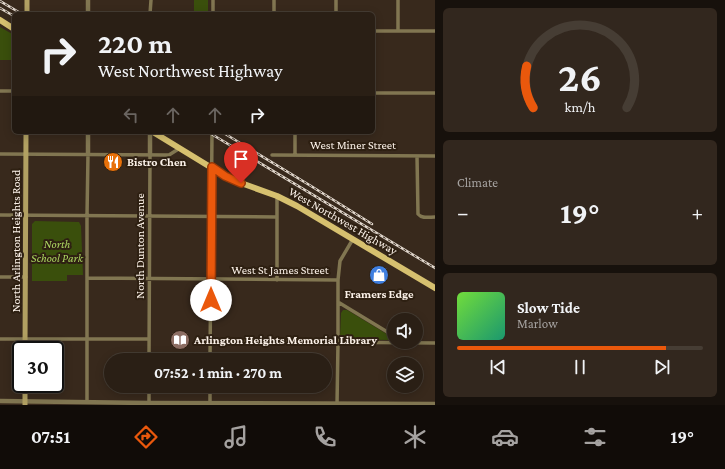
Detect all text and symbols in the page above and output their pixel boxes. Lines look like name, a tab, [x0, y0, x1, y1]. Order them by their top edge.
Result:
icon: right	[32, 28, 84, 80]
text: 220 m	[98, 28, 172, 59]
text: 26	[558, 54, 602, 100]
text: West Northwest Highway	[98, 61, 283, 81]
text: km/h	[565, 99, 596, 115]
icon: left	[120, 104, 142, 126]
icon: ahead	[162, 104, 184, 126]
icon: ahead	[204, 104, 226, 126]
icon: right	[246, 104, 268, 126]
street label: West Miner Street	[310, 138, 397, 152]
pin	[224, 142, 258, 183]
icon: arrive	[230, 148, 252, 170]
restaurant icon: Bistro Chen	[102, 151, 124, 173]
place label: Bistro Chen	[127, 155, 187, 169]
street label: North Arlington Heights Road	[9, 169, 23, 312]
text: Climate	[457, 175, 498, 190]
street label: West Northwest Highway	[286, 184, 400, 258]
street label: North Dunton Avenue	[133, 193, 147, 299]
text: 19°	[560, 196, 600, 229]
text: −	[457, 200, 469, 225]
text: +	[691, 200, 703, 225]
park label: North School Park	[31, 237, 84, 265]
street label: West St James Street	[231, 263, 330, 277]
shop icon: Framers Edge	[368, 264, 390, 286]
position arrow	[190, 279, 232, 321]
place label: Framers Edge	[344, 287, 414, 301]
text: Slow Tide	[517, 300, 580, 316]
map controls	[387, 313, 423, 393]
button: sound	[387, 313, 423, 349]
text: Marlow	[517, 316, 558, 331]
library icon: Arlington Heights Memorial Library	[169, 329, 191, 351]
place label: Arlington Heights Memorial Library	[193, 333, 377, 347]
speed limit sign: 30	[12, 341, 64, 393]
icon: previous	[487, 356, 509, 378]
icon: pause	[569, 356, 591, 378]
icon: next	[651, 356, 673, 378]
button: layers	[387, 357, 423, 393]
text: 07:52 · 1 min · 270 m	[154, 365, 282, 381]
icon: directions	[132, 423, 160, 451]
icon: music	[222, 423, 250, 451]
icon: phone	[311, 423, 339, 451]
icon: climate	[401, 423, 429, 451]
icon: car	[491, 423, 519, 451]
icon: filters	[581, 423, 609, 451]
text: 07:51	[31, 427, 70, 447]
text: 19°	[670, 427, 694, 447]

